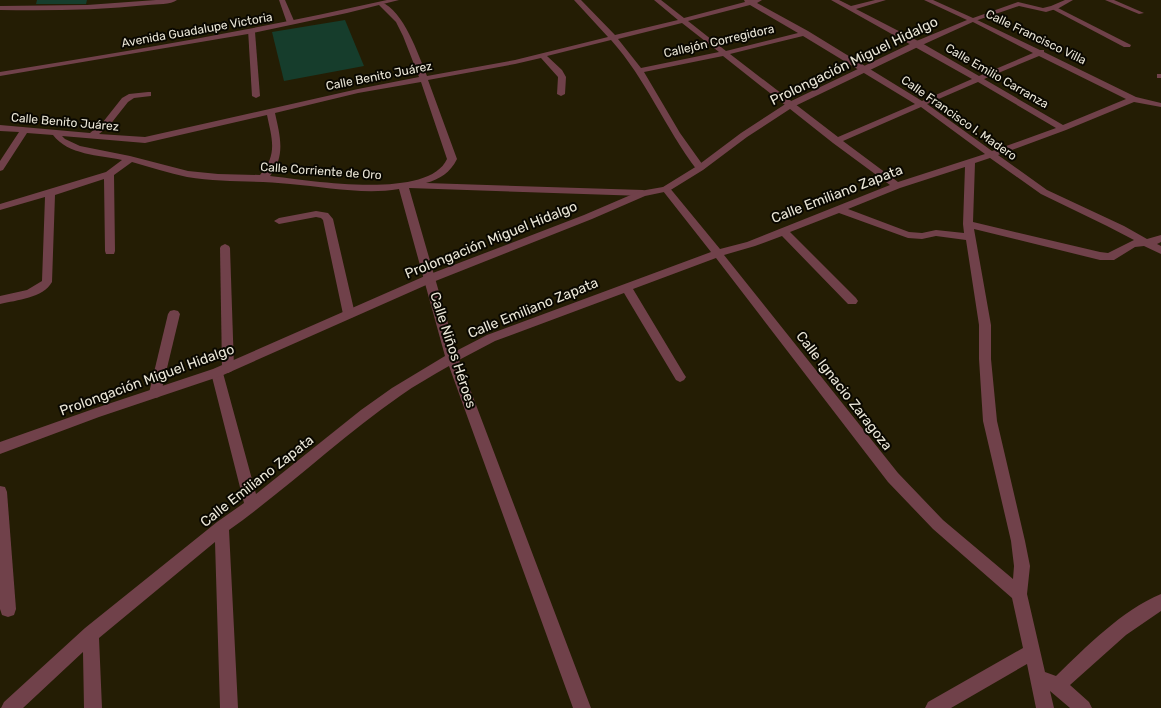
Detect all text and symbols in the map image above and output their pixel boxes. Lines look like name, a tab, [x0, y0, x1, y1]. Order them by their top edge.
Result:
street label: Calle Francisco Villa	[983, 7, 1089, 67]
street label: Avenida Guadalupe Victoria	[120, 10, 274, 50]
street label: Prolongación Miguel Hidalgo	[767, 13, 941, 109]
street label: Callejón Corregidora	[662, 21, 776, 61]
street label: Calle Emilio Carranza	[943, 41, 1051, 111]
street label: Calle Benito Juárez	[325, 59, 433, 93]
street label: Calle Francisco I. Madero	[899, 73, 1020, 163]
street label: Calle Benito Juárez	[10, 110, 120, 134]
street label: Calle Corriente de Oro	[260, 160, 382, 182]
street label: Calle Emiliano Zapata	[769, 161, 905, 227]
street label: Prolongación Miguel Hidalgo	[402, 198, 580, 282]
street label: Calle Emiliano Zapata	[465, 274, 601, 342]
street label: Calle Niños Héroes	[426, 290, 480, 410]
street label: Calle Ignacio Zaragoza	[792, 328, 896, 454]
street label: Prolongación Miguel Hidalgo	[57, 340, 237, 420]
street label: Calle Emiliano Zapata	[197, 431, 317, 531]

